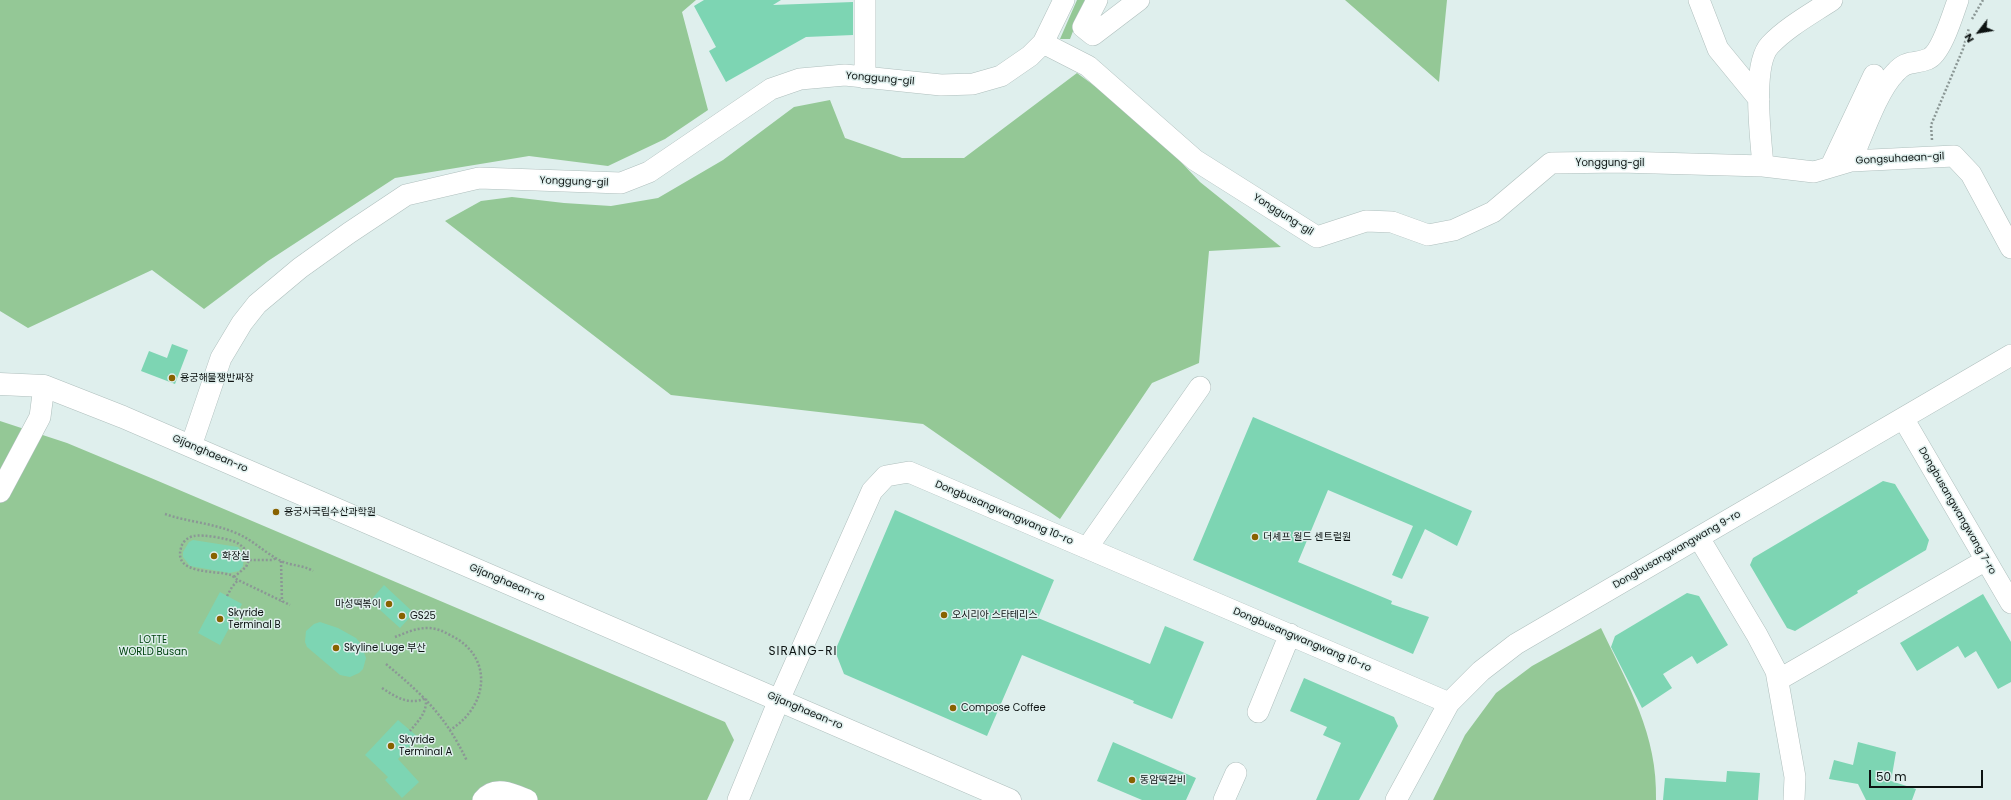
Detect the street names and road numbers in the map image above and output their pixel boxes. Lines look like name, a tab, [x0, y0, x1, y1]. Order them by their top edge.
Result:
street label: Yonggung-gil	[845, 70, 915, 88]
street label: Gongsuhaean-gil	[1855, 151, 1945, 167]
street label: Yonggung-gil	[1576, 157, 1644, 169]
street label: Yonggung-gil	[539, 175, 609, 189]
street label: Yonggung-gil	[1251, 192, 1315, 238]
street label: Gijanghaean-ro	[170, 433, 250, 475]
street label: Dongbusangwangwang 7-ro	[1916, 445, 1998, 577]
street label: Dongbusangwangwang 10-ro	[933, 478, 1075, 548]
street label: Dongbusangwangwang 9-ro	[1611, 508, 1743, 592]
street label: Gijanghaean-ro	[467, 562, 547, 604]
street label: Dongbusangwangwang 10-ro	[1231, 605, 1373, 675]
street label: Gijanghaean-ro	[765, 690, 845, 732]

